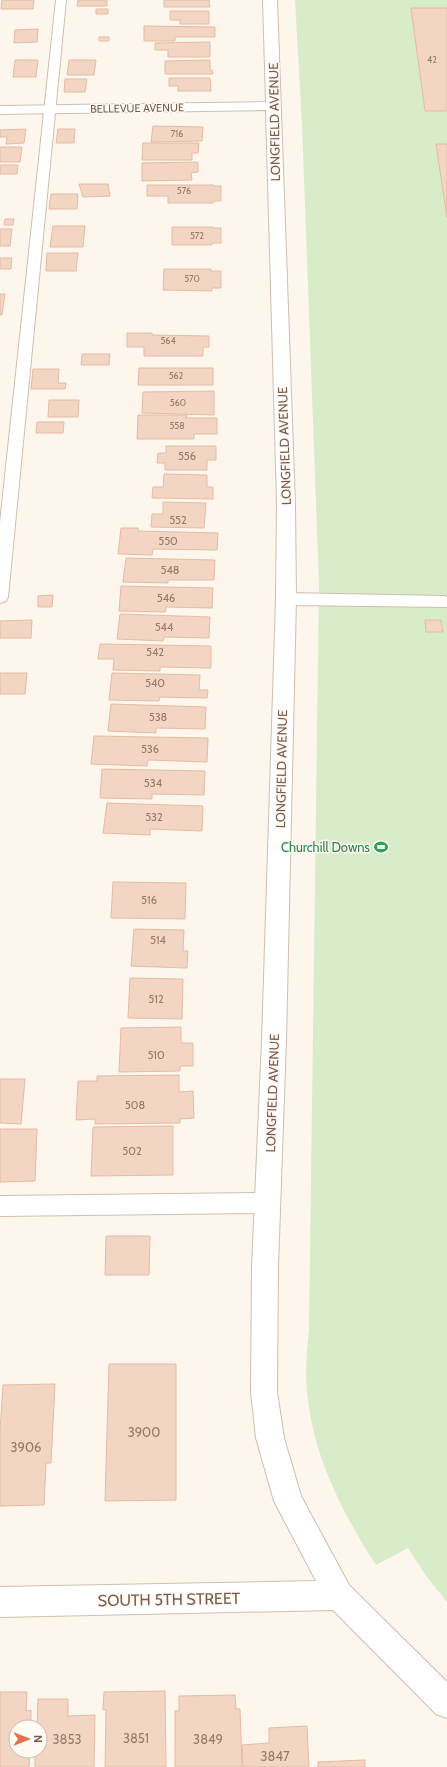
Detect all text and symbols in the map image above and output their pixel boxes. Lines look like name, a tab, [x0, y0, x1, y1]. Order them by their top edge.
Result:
house number: 42	[427, 54, 437, 65]
street label: LONGFIELD AVENUE	[265, 63, 283, 181]
street label: BELLEVUE AVENUE	[90, 100, 184, 116]
house number: 716	[171, 128, 183, 139]
house number: 576	[177, 185, 191, 196]
house number: 572	[190, 230, 204, 241]
house number: 570	[184, 273, 200, 284]
house number: 564	[160, 335, 176, 346]
house number: 562	[169, 370, 184, 381]
street label: LONGFIELD AVENUE	[274, 386, 294, 506]
house number: 560	[170, 397, 186, 408]
house number: 558	[169, 420, 185, 431]
house number: 556	[178, 449, 196, 463]
house number: 552	[169, 513, 187, 527]
house number: 550	[158, 534, 178, 548]
house number: 548	[161, 563, 179, 577]
house number: 546	[157, 591, 175, 605]
house number: 544	[155, 620, 174, 634]
house number: 542	[146, 645, 164, 659]
house number: 540	[145, 676, 165, 690]
house number: 538	[149, 710, 167, 724]
street label: LONGFIELD AVENUE	[272, 710, 290, 828]
house number: 536	[141, 742, 159, 756]
house number: 534	[144, 776, 163, 790]
house number: 532	[145, 810, 163, 824]
place label: Churchill Downs	[281, 839, 371, 855]
sports icon: Churchill Downs	[373, 839, 389, 855]
house number: 516	[141, 893, 157, 907]
house number: 514	[150, 933, 167, 947]
house number: 512	[148, 992, 164, 1006]
street label: LONGFIELD AVENUE	[262, 1033, 282, 1153]
house number: 510	[147, 1048, 165, 1062]
house number: 508	[125, 1098, 145, 1112]
house number: 502	[122, 1144, 142, 1158]
house number: 3900	[128, 1424, 160, 1440]
house number: 3906	[11, 1439, 41, 1455]
street label: SOUTH 5TH STREET	[98, 1589, 241, 1610]
north arrow	[8, 1719, 48, 1759]
house number: 3851	[123, 1730, 149, 1746]
house number: 3853	[53, 1731, 81, 1747]
house number: 3849	[193, 1731, 223, 1747]
text: N	[31, 1735, 45, 1743]
house number: 3847	[261, 1748, 290, 1764]

